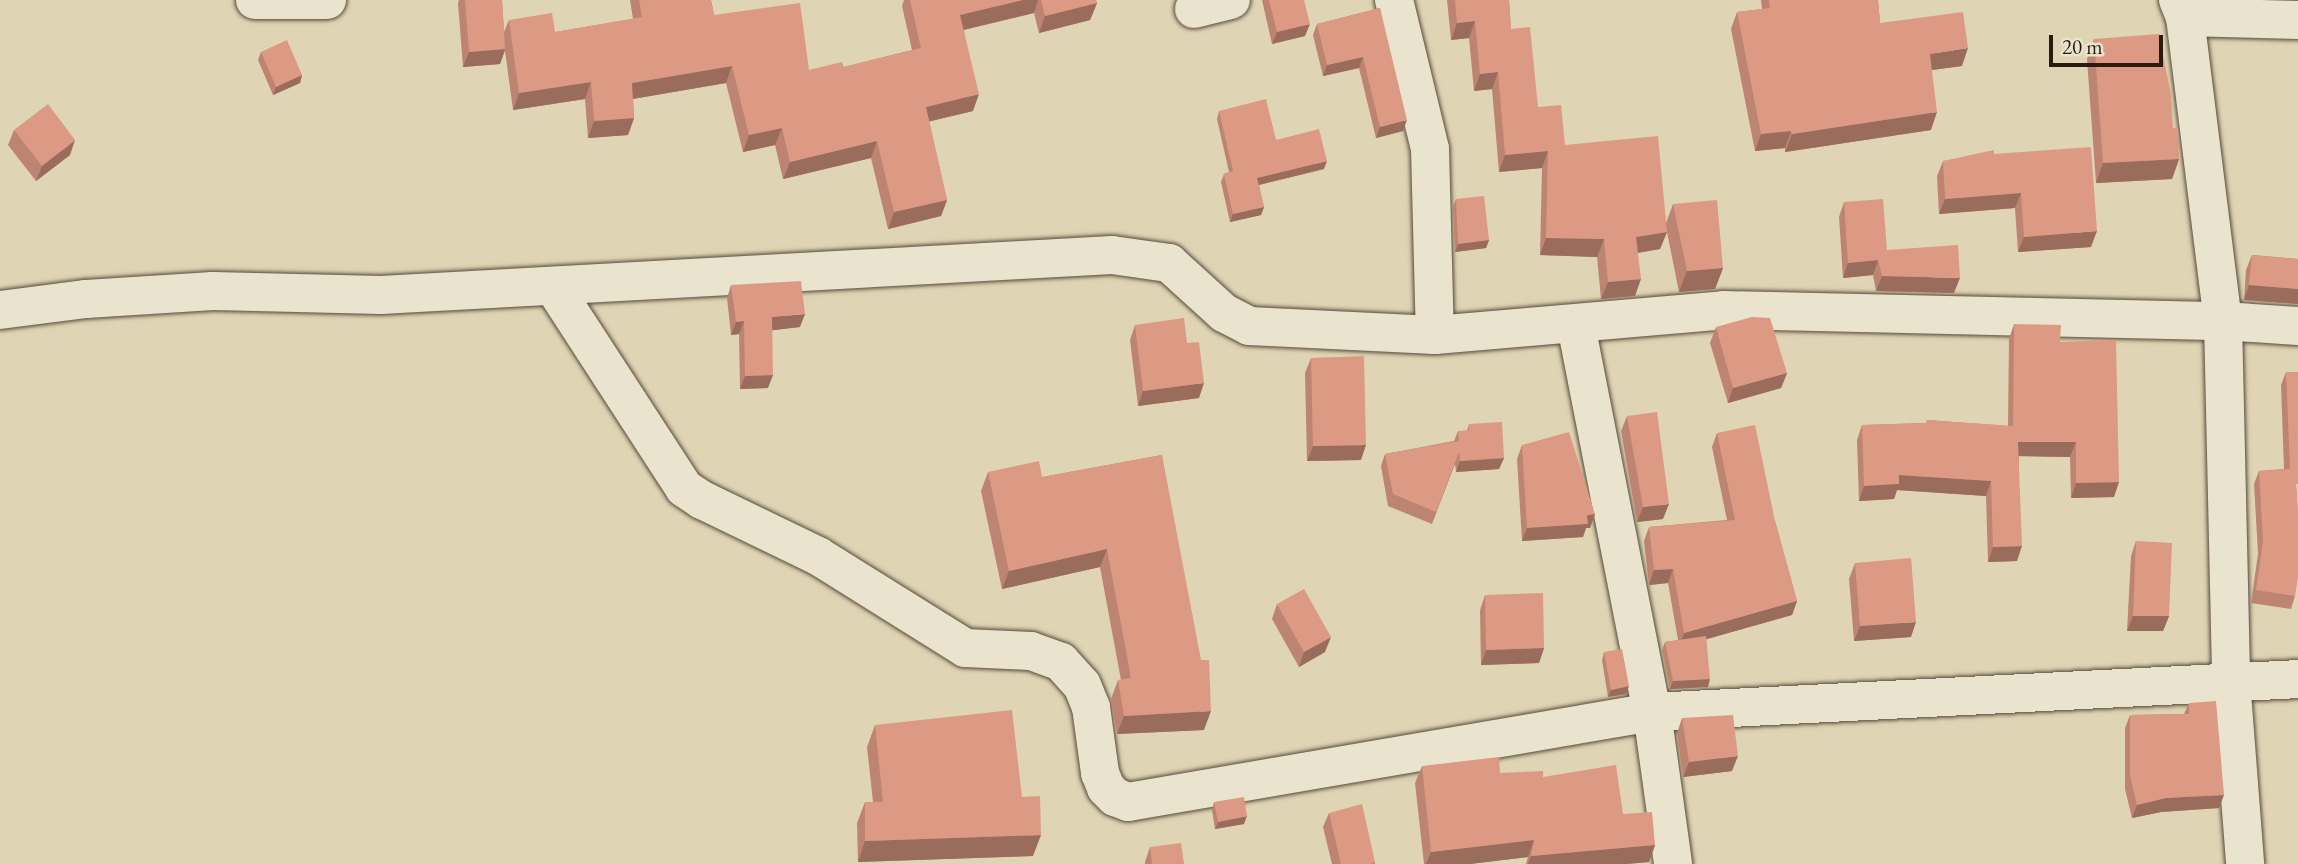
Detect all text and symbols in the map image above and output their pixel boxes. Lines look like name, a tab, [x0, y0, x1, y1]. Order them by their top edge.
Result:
scale bar	[2053, 21, 2167, 65]
text: 20 m	[2062, 33, 2103, 60]

